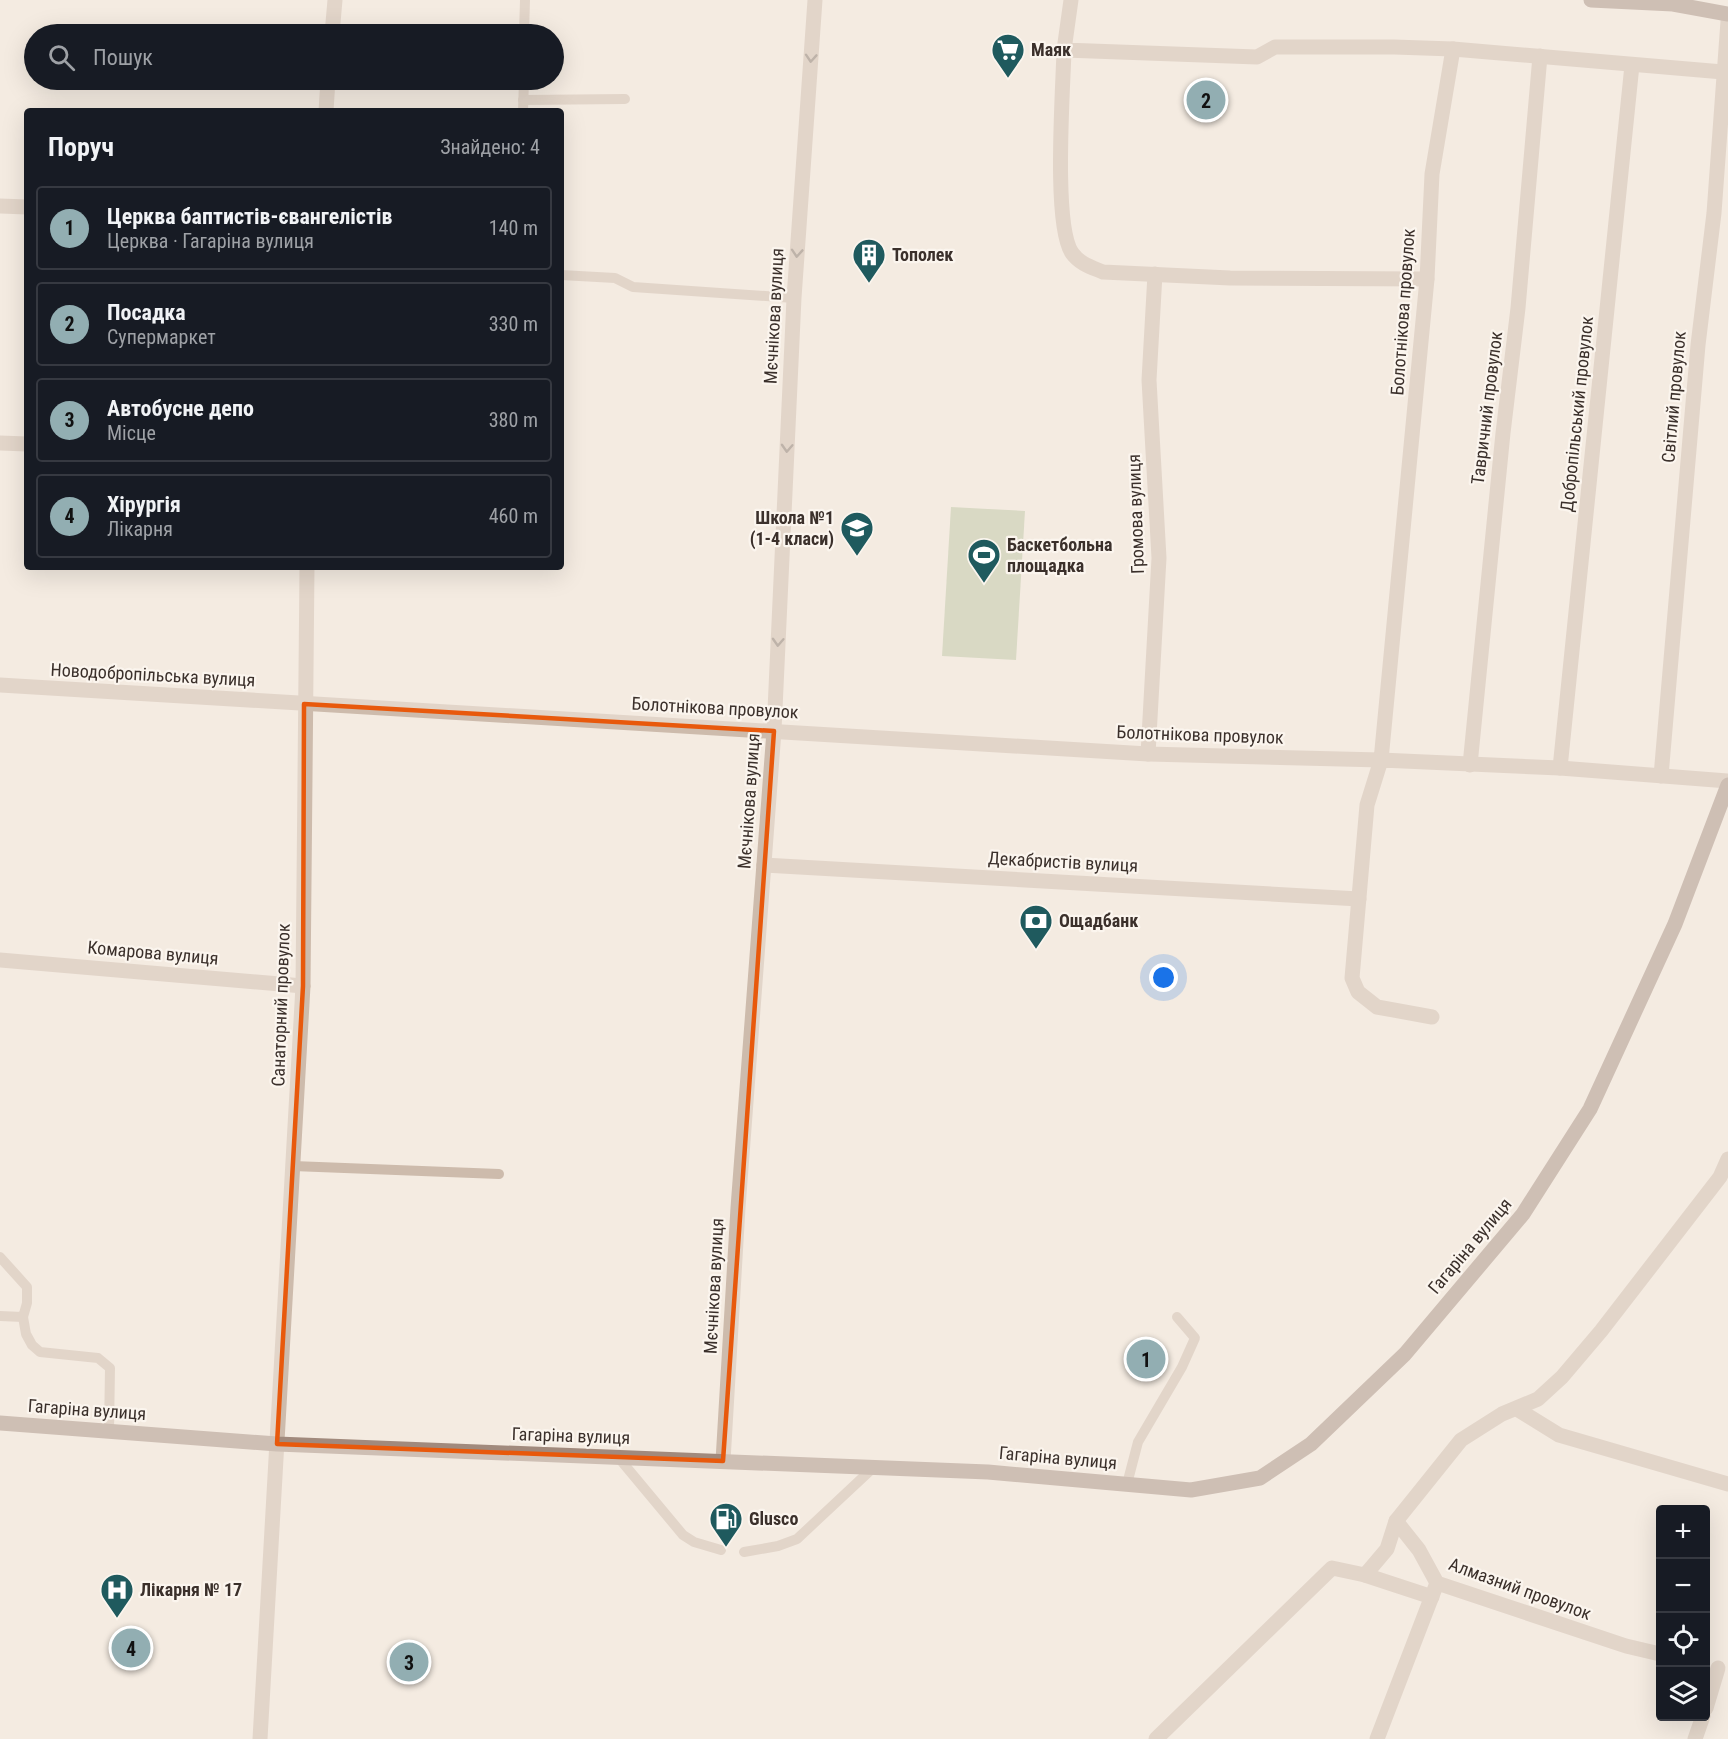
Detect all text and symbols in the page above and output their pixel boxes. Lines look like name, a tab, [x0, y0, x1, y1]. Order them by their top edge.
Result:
search box	[24, 24, 564, 90]
supermarket icon: Маяк	[990, 32, 1026, 79]
place label: Маяк	[1031, 39, 1071, 60]
icon: search	[45, 41, 78, 74]
text: Пошук	[93, 45, 153, 70]
one-way arrow	[805, 54, 818, 63]
pin: 2	[1186, 78, 1226, 122]
text: Поруч	[48, 132, 114, 162]
text: Знайдено: 4	[440, 135, 540, 159]
text: Церква баптистів-євангелістів	[107, 204, 392, 229]
text: 1	[64, 216, 75, 240]
text: 140 m	[489, 216, 538, 240]
street label: Болотнікова провулок	[1386, 228, 1419, 396]
text: Церква · Гагаріна вулиця	[107, 229, 314, 253]
building icon: Тополек	[851, 237, 887, 284]
place label: Тополек	[892, 244, 953, 265]
street label: Мєчнікова вулиця	[759, 248, 788, 384]
one-way arrow	[791, 248, 804, 257]
text: Посадка	[107, 300, 186, 325]
text: 2	[64, 312, 75, 336]
text: 330 m	[489, 312, 538, 336]
street label: Добропільський провулок	[1556, 315, 1597, 513]
text: Супермаркет	[107, 325, 216, 349]
street label: Тавричний провулок	[1467, 330, 1506, 486]
street label: Світлий провулок	[1657, 330, 1690, 464]
text: Автобусне депо	[107, 396, 254, 421]
text: 3	[64, 408, 75, 432]
text: 380 m	[489, 408, 538, 432]
text: Місце	[107, 421, 156, 445]
one-way arrow	[781, 443, 794, 452]
street label: Громова вулиця	[1123, 454, 1148, 574]
text: Хірургія	[107, 492, 181, 517]
text: 4	[64, 504, 75, 528]
text: 460 m	[489, 504, 538, 528]
place label: Школа №1 (1-4 класи)	[750, 507, 834, 550]
school or university icon: Школа №1 (1-4 класи)	[839, 510, 875, 557]
text: Лікарня	[107, 517, 173, 541]
place label: Баскетбольна площадка	[1007, 534, 1112, 576]
sports icon: Баскетбольна площадка	[966, 537, 1002, 584]
one-way arrow	[772, 638, 785, 647]
street label: Новодобропільська вулиця	[50, 659, 256, 690]
street label: Болотнікова провулок	[631, 693, 799, 722]
street label: Болотнікова провулок	[1116, 721, 1284, 748]
street label: Мєчнікова вулиця	[733, 732, 764, 870]
street label: Декабристів вулиця	[987, 847, 1139, 876]
bank icon: Ощадбанк	[1018, 903, 1054, 950]
place label: Ощадбанк	[1059, 910, 1138, 931]
street label: Санаторний провулок	[267, 923, 294, 1087]
street label: Комарова вулиця	[87, 936, 219, 969]
your location	[1149, 963, 1178, 992]
street label: Гагаріна вулиця	[1423, 1194, 1516, 1298]
street label: Мєчнікова вулиця	[699, 1218, 728, 1354]
pin: 1	[1126, 1336, 1166, 1382]
street label: Гагаріна вулиця	[27, 1395, 147, 1424]
street label: Гагаріна вулиця	[511, 1423, 631, 1448]
street label: Гагаріна вулиця	[998, 1442, 1118, 1473]
fuel station icon: Glusco	[708, 1501, 744, 1548]
map controls	[1656, 1505, 1710, 1721]
button: +	[1656, 1505, 1710, 1559]
place label: Glusco	[749, 1508, 798, 1529]
street label: Алмазний провулок	[1446, 1553, 1594, 1624]
button: −	[1656, 1559, 1710, 1613]
hospital icon: Лікарня № 17	[99, 1572, 135, 1619]
place label: Лікарня № 17	[140, 1579, 242, 1600]
button: locate	[1656, 1613, 1710, 1667]
pin: 4	[112, 1626, 150, 1670]
pin: 3	[390, 1640, 428, 1684]
button: layers	[1656, 1667, 1710, 1721]

